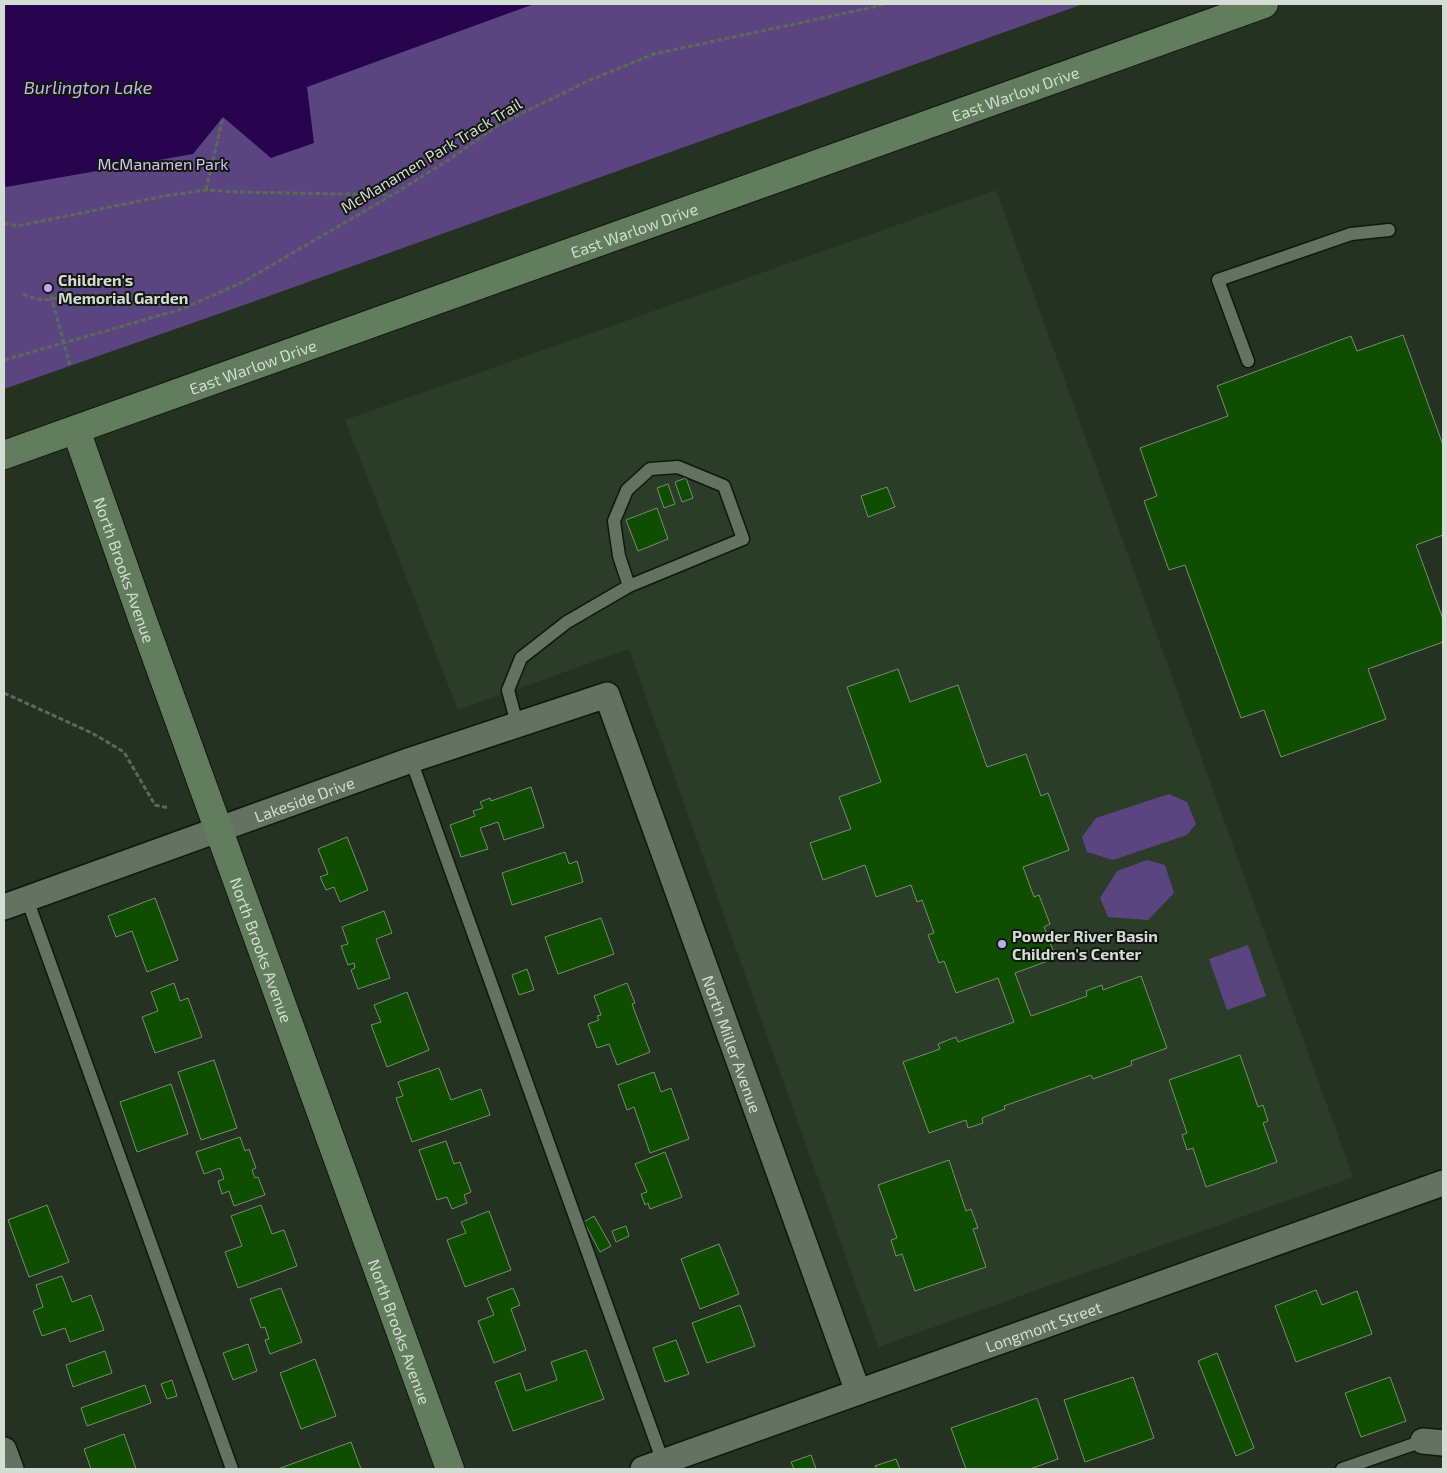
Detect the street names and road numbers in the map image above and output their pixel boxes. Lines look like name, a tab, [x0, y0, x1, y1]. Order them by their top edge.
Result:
street label: East Warlow Drive	[949, 62, 1081, 125]
street label: McManamen Park Track Trail	[337, 93, 525, 217]
street label: East Warlow Drive	[568, 198, 700, 261]
street label: East Warlow Drive	[186, 335, 319, 398]
street label: North Brooks Avenue	[91, 494, 160, 645]
street label: Lakeside Drive	[251, 772, 357, 825]
street label: North Brooks Avenue	[227, 874, 297, 1025]
street label: North Miller Avenue	[699, 972, 766, 1115]
street label: North Brooks Avenue	[365, 1256, 435, 1407]
street label: Longmont Street	[982, 1296, 1104, 1355]

